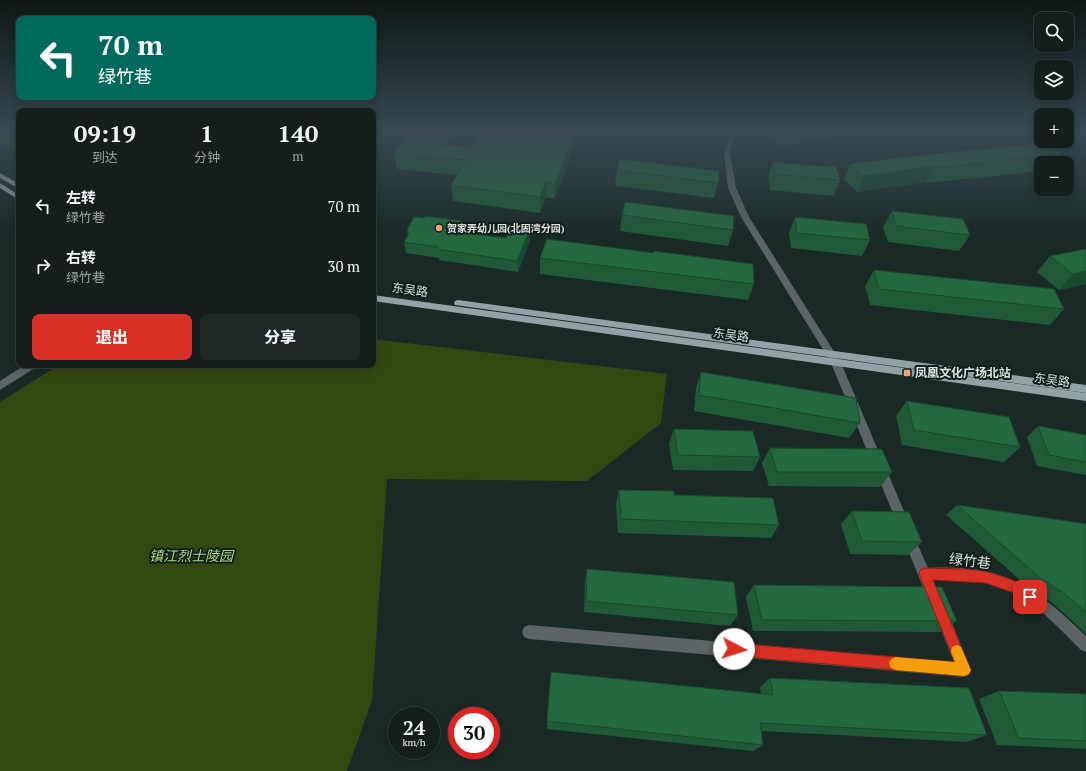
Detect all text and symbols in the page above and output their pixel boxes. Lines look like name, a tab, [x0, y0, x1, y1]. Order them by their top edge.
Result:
map controls	[1034, 12, 1074, 196]
button: search	[1034, 12, 1074, 52]
text: 70 m	[98, 26, 163, 63]
icon: left	[32, 32, 84, 84]
button: layers	[1034, 60, 1074, 100]
text: 绿竹巷	[98, 64, 152, 88]
button: +	[1034, 108, 1074, 148]
text: 09:19	[74, 117, 136, 149]
text: 1	[200, 117, 214, 149]
text: 140	[278, 117, 318, 149]
text: m	[292, 147, 304, 165]
text: 到达	[92, 148, 118, 166]
text: 分钟	[194, 148, 220, 166]
button: −	[1034, 156, 1074, 196]
text: 左转	[66, 187, 96, 207]
icon: left	[32, 195, 54, 217]
text: 70 m	[327, 196, 360, 216]
text: 绿竹巷	[66, 208, 105, 226]
place label: 贺家弄幼儿园(北固湾分园)	[447, 222, 565, 235]
marker: 贺家弄幼儿园(北固湾分园)	[434, 223, 444, 233]
text: 右转	[66, 247, 96, 267]
icon: right	[32, 255, 54, 277]
text: 30 m	[327, 256, 360, 276]
text: 绿竹巷	[66, 268, 105, 286]
street label: 东吴路	[391, 280, 429, 299]
button: 退出	[32, 314, 192, 360]
button: 分享	[200, 314, 360, 360]
street label: 东吴路	[712, 325, 750, 344]
place label: 凤凰文化广场北站	[915, 365, 1011, 380]
marker: 凤凰文化广场北站	[902, 368, 912, 378]
street label: 东吴路	[1033, 370, 1071, 389]
park label: 镇江烈士陵园	[149, 546, 235, 565]
street label: 绿竹巷	[948, 549, 992, 572]
pin	[1013, 580, 1047, 614]
icon: arrive	[1019, 586, 1041, 608]
position arrow	[713, 628, 755, 670]
speed limit sign: 30	[448, 707, 500, 759]
text: 24	[403, 714, 425, 741]
text: km/h	[402, 736, 426, 749]

